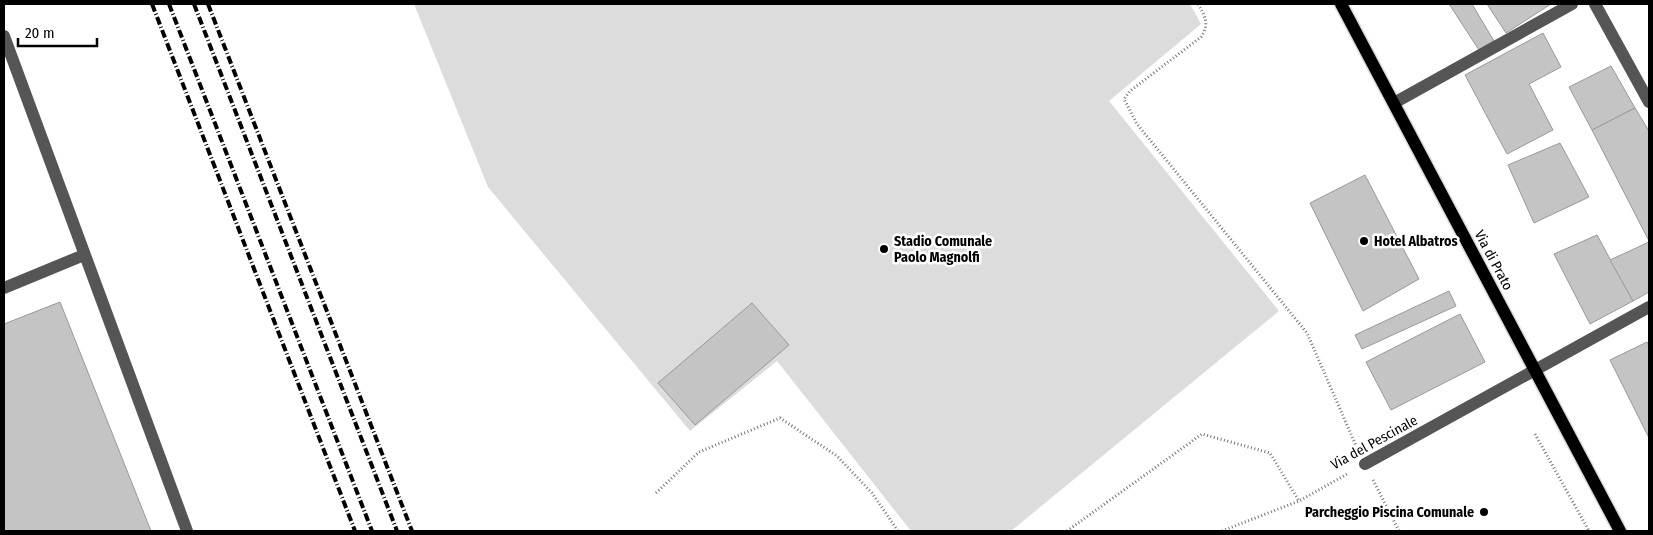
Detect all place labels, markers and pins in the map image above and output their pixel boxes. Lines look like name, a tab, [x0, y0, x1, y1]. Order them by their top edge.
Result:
place label: Stadio Comunale Paolo Magnolfi	[894, 233, 992, 266]
place label: Hotel Albatros	[1374, 233, 1458, 250]
marker: Hotel Albatros	[1358, 235, 1370, 247]
marker: Stadio Comunale Paolo Magnolfi	[878, 243, 890, 255]
place label: Parcheggio Piscina Comunale	[1305, 504, 1474, 521]
marker: Parcheggio Piscina Comunale	[1478, 506, 1490, 518]

